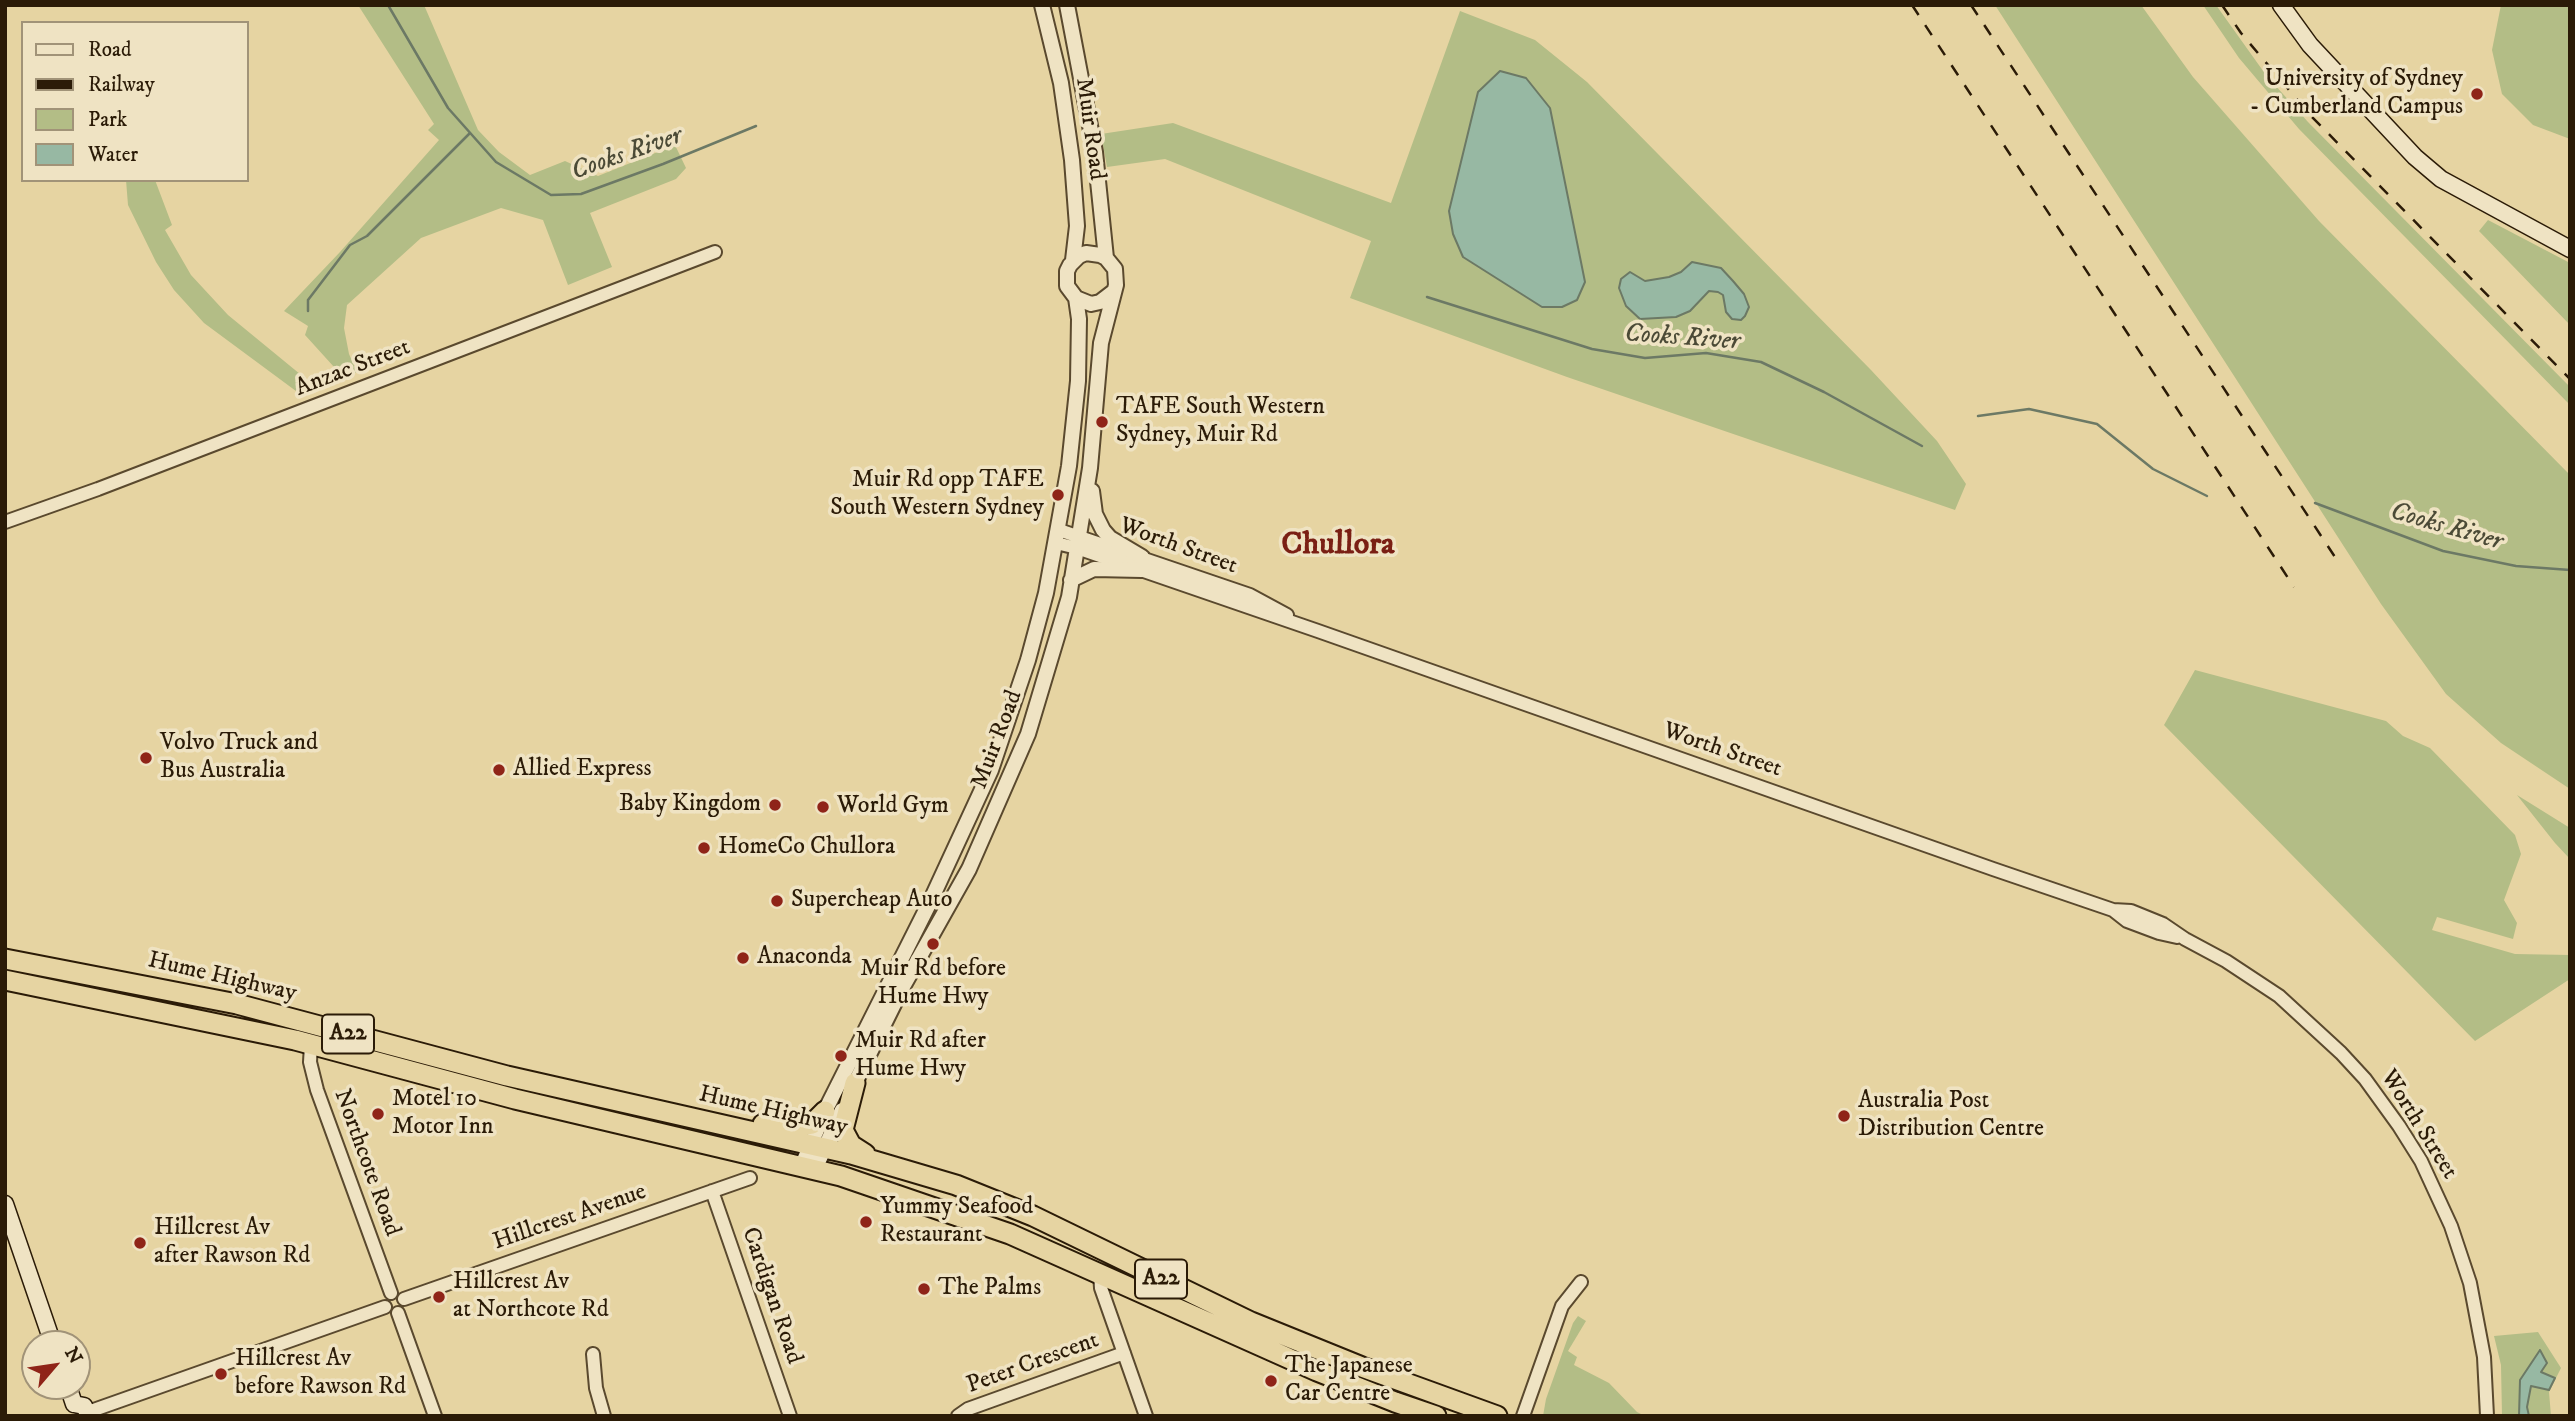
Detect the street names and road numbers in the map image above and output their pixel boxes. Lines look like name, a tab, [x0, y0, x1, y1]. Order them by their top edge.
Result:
street label: Muir Road	[1068, 76, 1110, 182]
street label: Anzac Street	[292, 334, 414, 404]
street label: Worth Street	[1115, 512, 1241, 582]
street label: Muir Road	[966, 687, 1030, 793]
street label: Worth Street	[1659, 717, 1785, 785]
street label: Hume Highway	[145, 947, 299, 1009]
road number: A22	[322, 1015, 374, 1054]
street label: Worth Street	[2373, 1065, 2463, 1185]
street label: Hume Highway	[696, 1081, 850, 1143]
street label: Northcote Road	[326, 1086, 406, 1240]
street label: Hillcrest Avenue	[490, 1178, 650, 1258]
street label: Cardigan Road	[734, 1224, 808, 1368]
road number: A22	[1135, 1260, 1187, 1298]
street label: Peter Crescent	[963, 1327, 1103, 1401]

